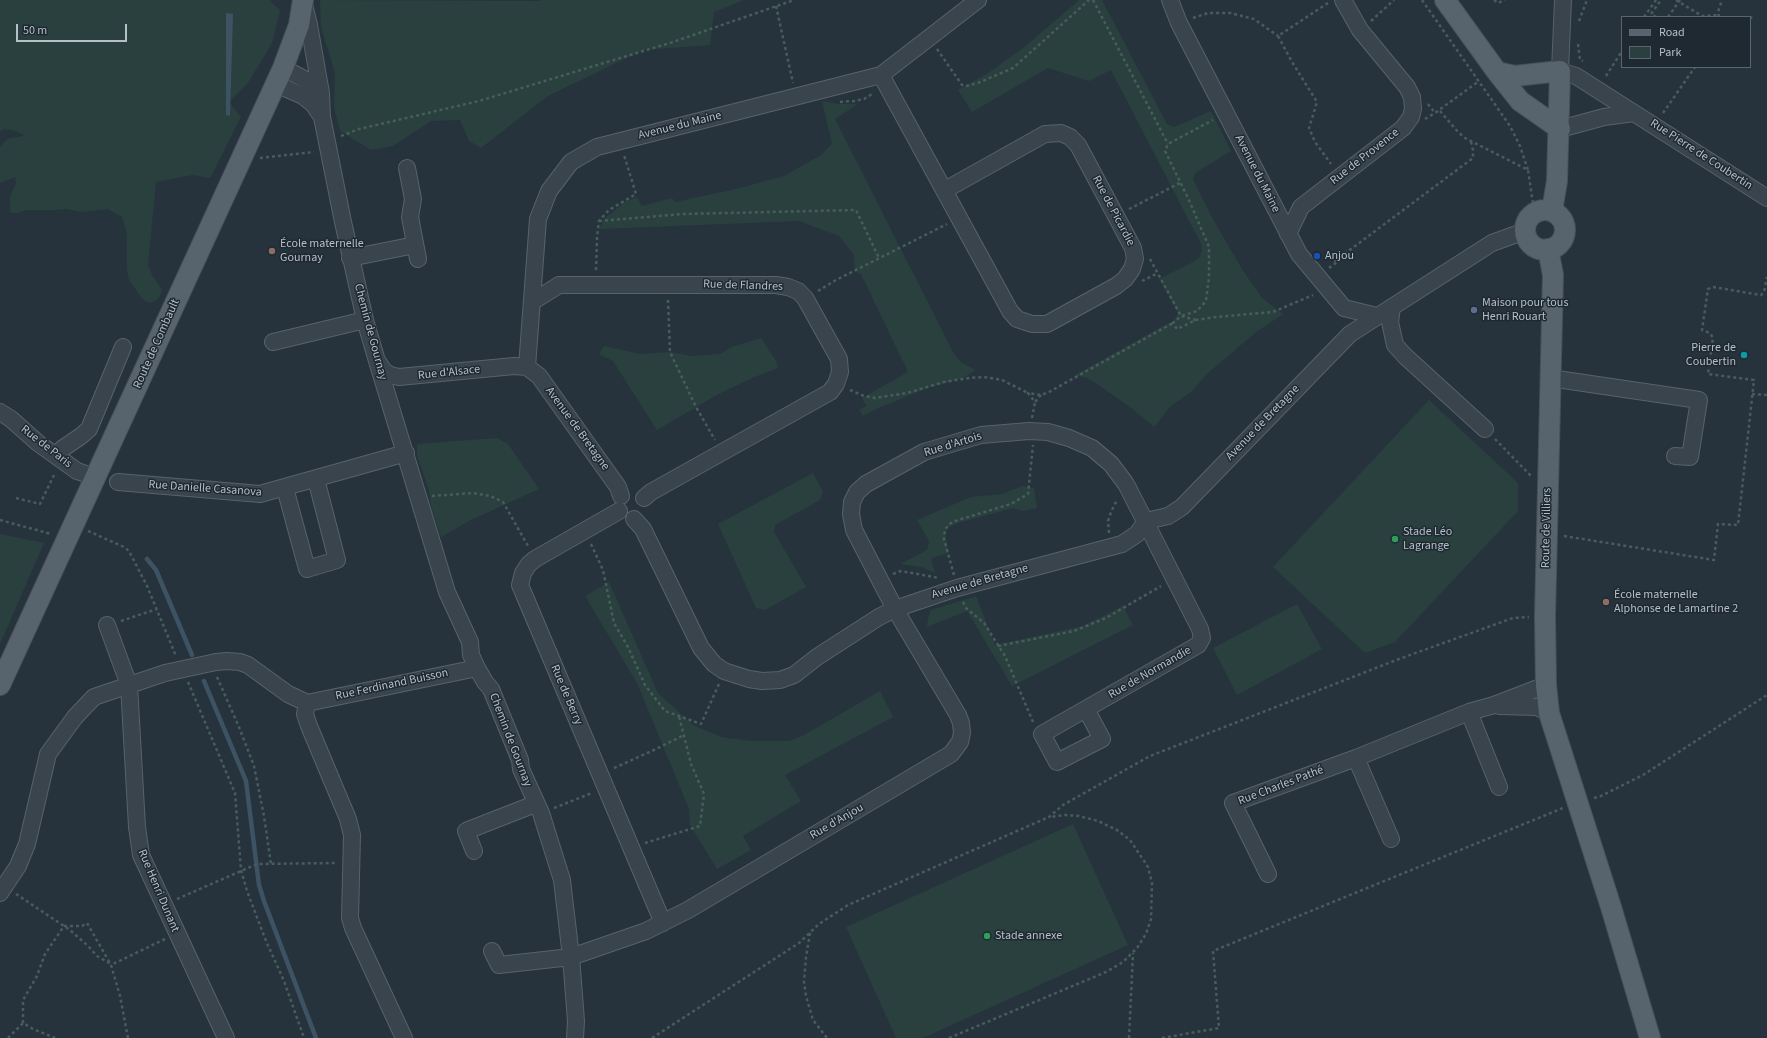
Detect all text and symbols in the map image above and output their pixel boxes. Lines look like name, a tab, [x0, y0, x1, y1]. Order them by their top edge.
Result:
scale bar	[18, 16, 129, 42]
legend	[1621, 16, 1751, 68]
text: 50 m	[23, 22, 47, 39]
text: Road	[1659, 24, 1685, 41]
text: Park	[1659, 44, 1681, 61]
street label: Avenue du Maine	[637, 109, 723, 143]
street label: Rue Pierre de Coubertin	[1647, 117, 1755, 193]
street label: Rue de Provence	[1328, 126, 1402, 188]
street label: Avenue du Maine	[1231, 133, 1283, 215]
street label: Rue de Picardie	[1088, 173, 1138, 249]
place label: École maternelle Gournay	[280, 237, 364, 265]
marker: École maternelle Gournay	[267, 246, 277, 256]
place label: Anjou	[1325, 249, 1354, 263]
marker: Anjou	[1312, 251, 1322, 261]
street label: Rue de Flandres	[703, 277, 783, 295]
street label: Chemin de Gournay	[350, 282, 390, 382]
place label: Maison pour tous Henri Rouart	[1482, 296, 1568, 324]
street label: Route de Combault	[131, 297, 183, 391]
marker: Maison pour tous Henri Rouart	[1469, 305, 1479, 315]
place label: Pierre de Coubertin	[1686, 341, 1736, 369]
marker: Pierre de Coubertin	[1739, 350, 1749, 360]
street label: Rue d'Alsace	[417, 363, 481, 383]
street label: Avenue de Bretagne	[1223, 382, 1303, 464]
street label: Avenue de Bretagne	[542, 384, 612, 474]
street label: Rue de Paris	[17, 422, 75, 472]
street label: Rue d'Artois	[922, 429, 984, 461]
street label: Rue Danielle Casanova	[148, 478, 262, 500]
street label: Route de Villiers	[1539, 488, 1555, 568]
place label: Stade Léo Lagrange	[1403, 525, 1452, 553]
marker: Stade Léo Lagrange	[1390, 534, 1400, 544]
street label: Avenue de Bretagne	[930, 561, 1030, 603]
place label: École maternelle Alphonse de Lamartine 2	[1614, 588, 1738, 616]
marker: École maternelle Alphonse de Lamartine 2	[1601, 597, 1611, 607]
street label: Rue de Normandie	[1106, 643, 1194, 703]
street label: Rue de Berry	[547, 663, 585, 727]
street label: Rue Ferdinand Buisson	[334, 666, 450, 704]
street label: Chemin de Gournay	[486, 691, 534, 789]
street label: Rue Charles Pathé	[1236, 763, 1326, 809]
street label: Rue d'Anjou	[808, 801, 866, 843]
street label: Rue Henri Dunant	[134, 847, 182, 935]
place label: Stade annexe	[995, 929, 1062, 943]
marker: Stade annexe	[982, 931, 992, 941]

